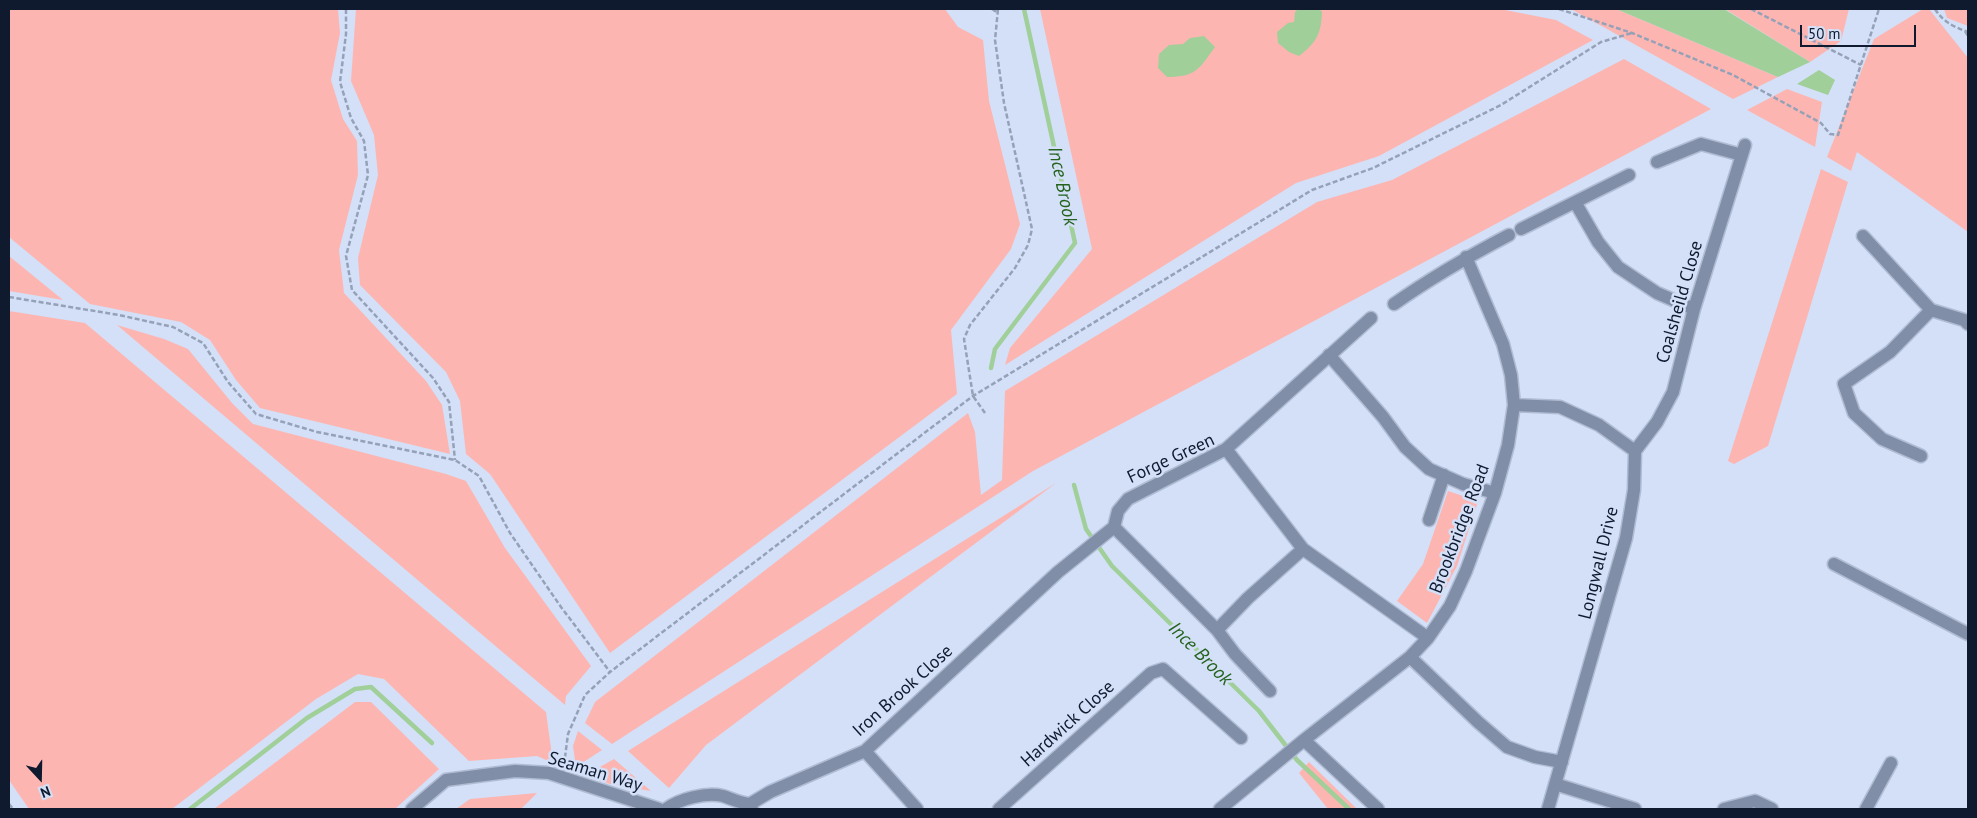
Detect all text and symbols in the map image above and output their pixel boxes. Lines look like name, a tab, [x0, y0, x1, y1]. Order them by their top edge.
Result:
scale bar	[1802, 15, 1918, 47]
text: 50 m	[1808, 24, 1841, 43]
water label: Ince Brook	[1042, 144, 1082, 228]
street label: Coalsheild Close	[1652, 238, 1708, 366]
street label: Forge Green	[1124, 429, 1218, 489]
street label: Brookbridge Road	[1425, 461, 1495, 597]
street label: Longwall Drive	[1575, 504, 1623, 622]
water label: Ince Brook	[1163, 617, 1237, 691]
street label: Iron Brook Close	[849, 641, 957, 741]
street label: Hardwick Close	[1017, 676, 1119, 772]
street label: Seaman Way	[545, 747, 645, 797]
north arrow	[15, 753, 65, 803]
text: N	[38, 782, 53, 802]

